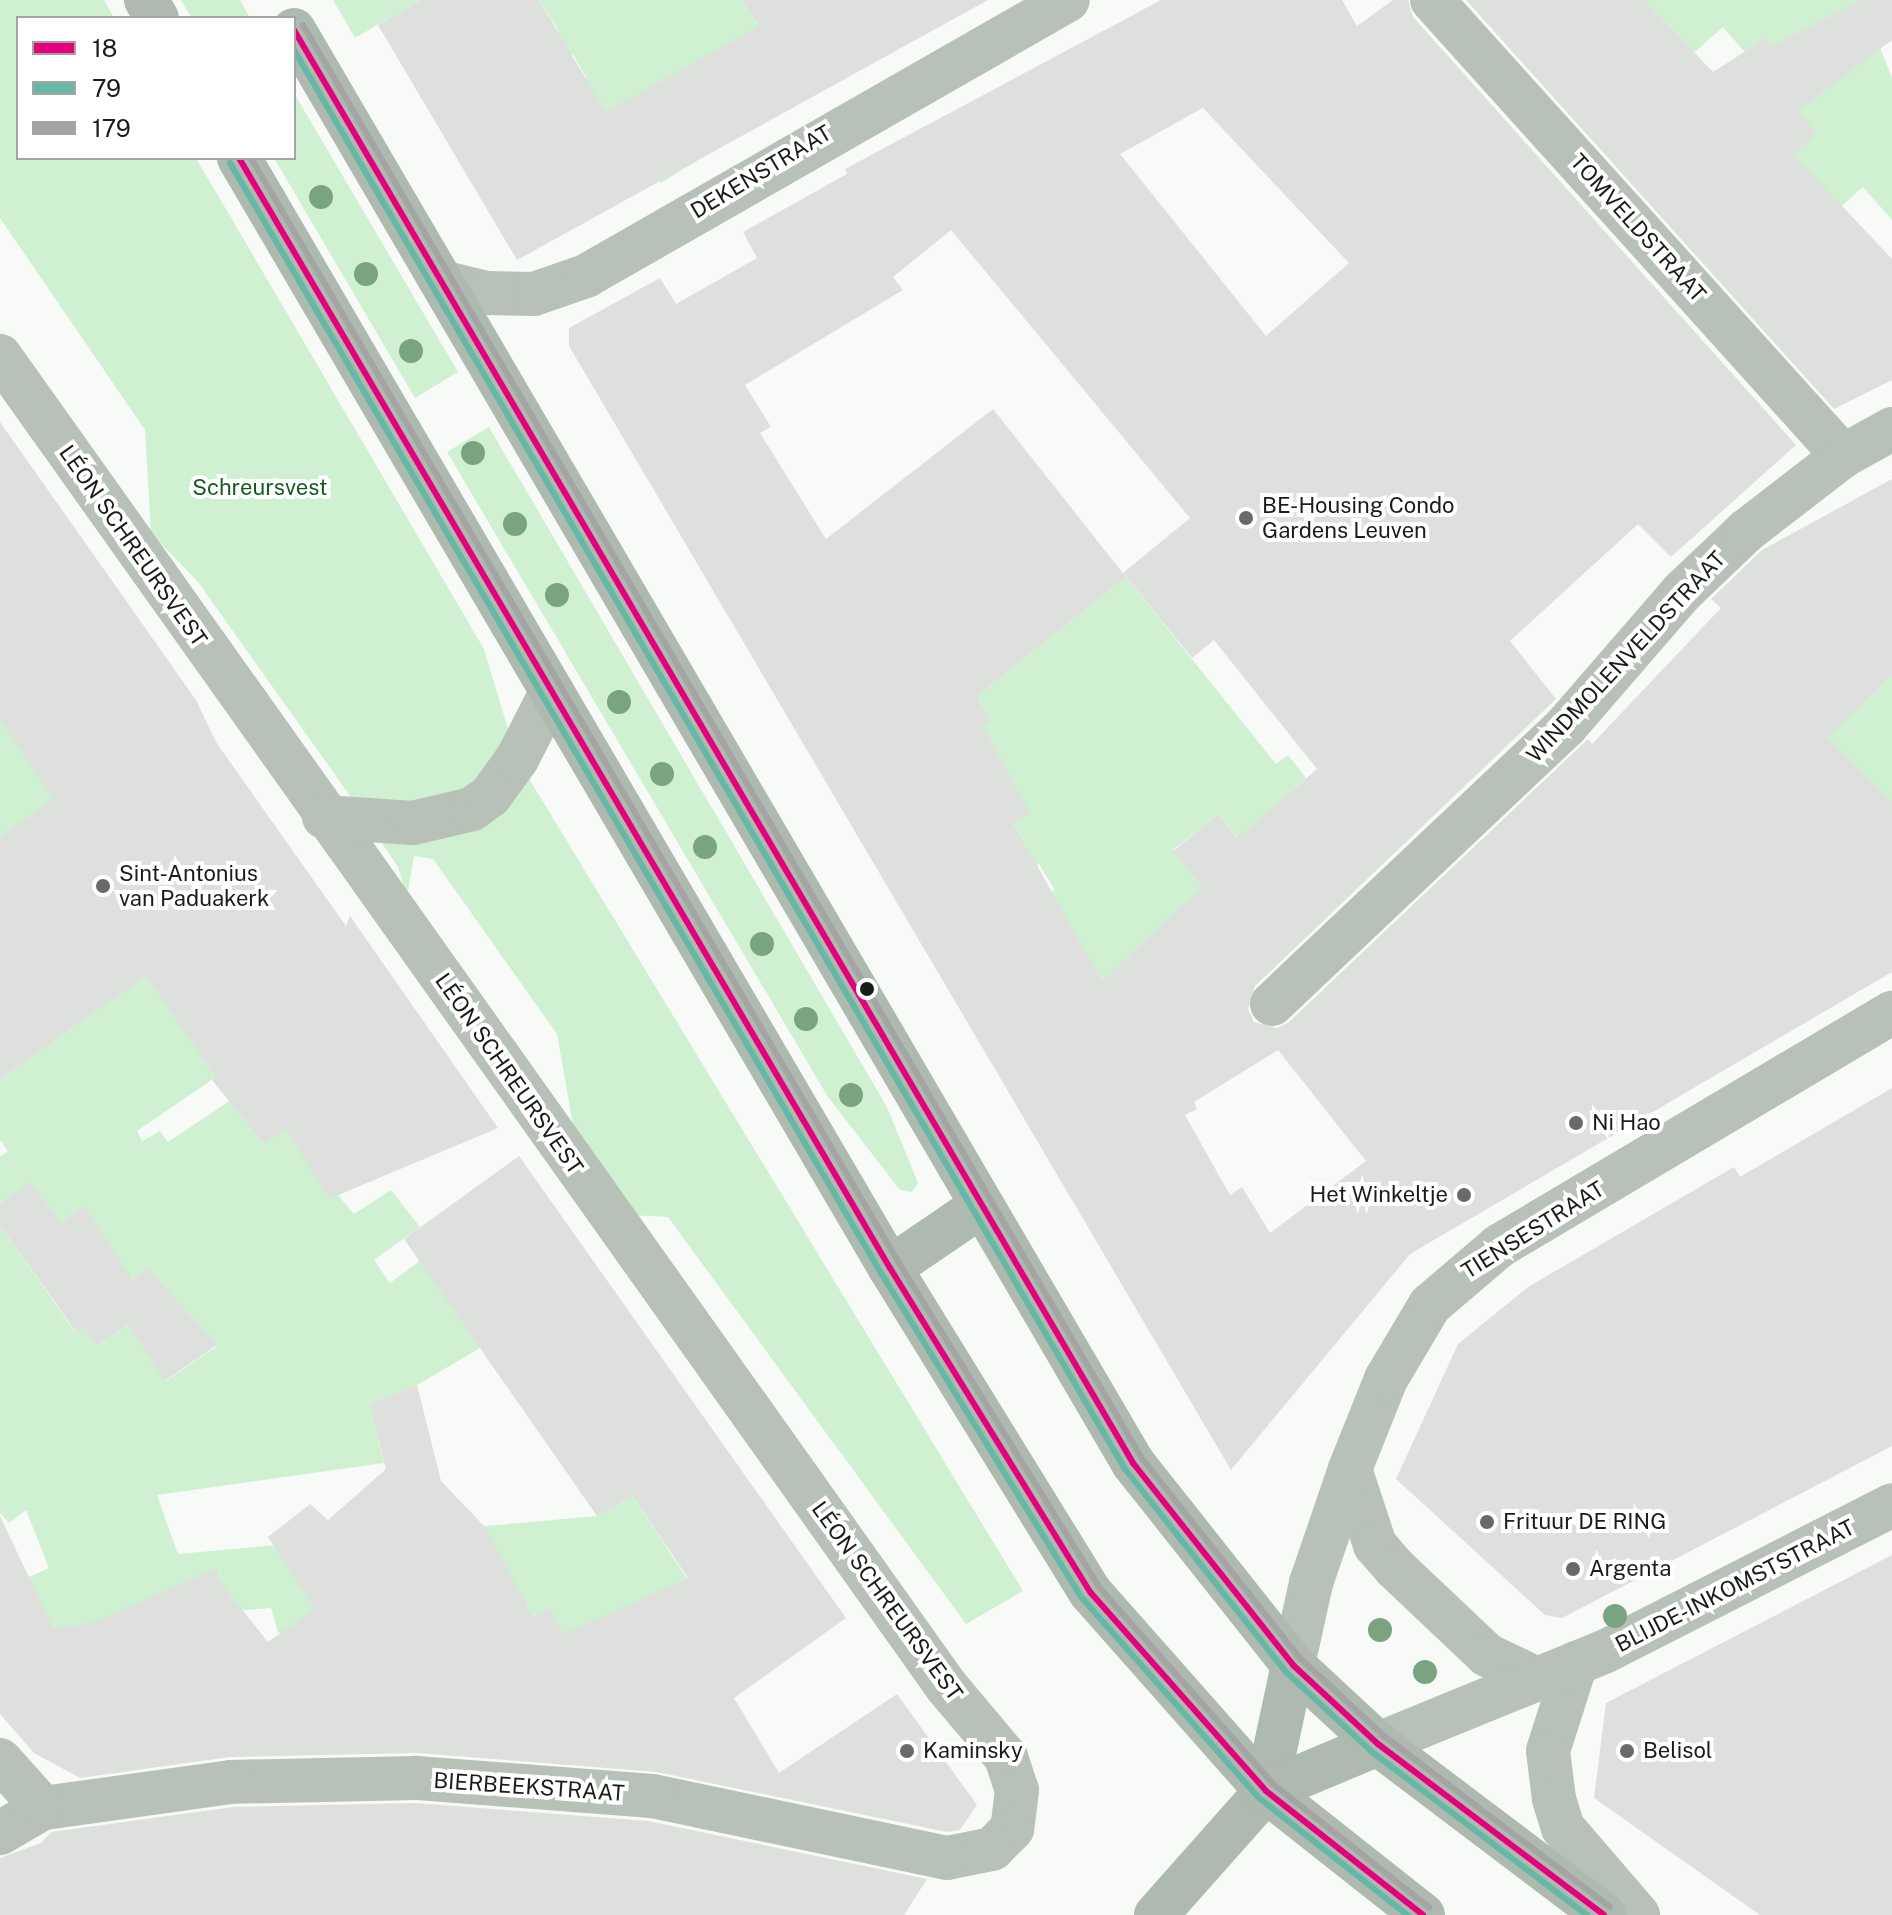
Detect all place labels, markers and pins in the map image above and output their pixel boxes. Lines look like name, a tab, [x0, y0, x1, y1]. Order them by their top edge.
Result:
place label: BE-Housing Condo Gardens Leuven	[1262, 492, 1455, 544]
marker: BE-Housing Condo Gardens Leuven	[1237, 509, 1255, 527]
place label: Sint-Antonius van Paduakerk	[119, 860, 269, 912]
marker: Sint-Antonius van Paduakerk	[94, 877, 112, 895]
unlabelled marker	[859, 981, 875, 997]
place label: Ni Hao	[1592, 1110, 1661, 1136]
marker: Ni Hao	[1567, 1114, 1585, 1132]
place label: Het Winkeltje	[1309, 1182, 1448, 1208]
marker: Het Winkeltje	[1455, 1186, 1473, 1204]
place label: Frituur DE RING	[1503, 1509, 1666, 1535]
marker: Frituur DE RING	[1478, 1513, 1496, 1531]
place label: Argenta	[1589, 1556, 1672, 1582]
marker: Argenta	[1564, 1560, 1582, 1578]
place label: Kaminsky	[923, 1738, 1023, 1764]
place label: Belisol	[1643, 1738, 1713, 1764]
marker: Kaminsky	[898, 1742, 916, 1760]
marker: Belisol	[1618, 1742, 1636, 1760]

